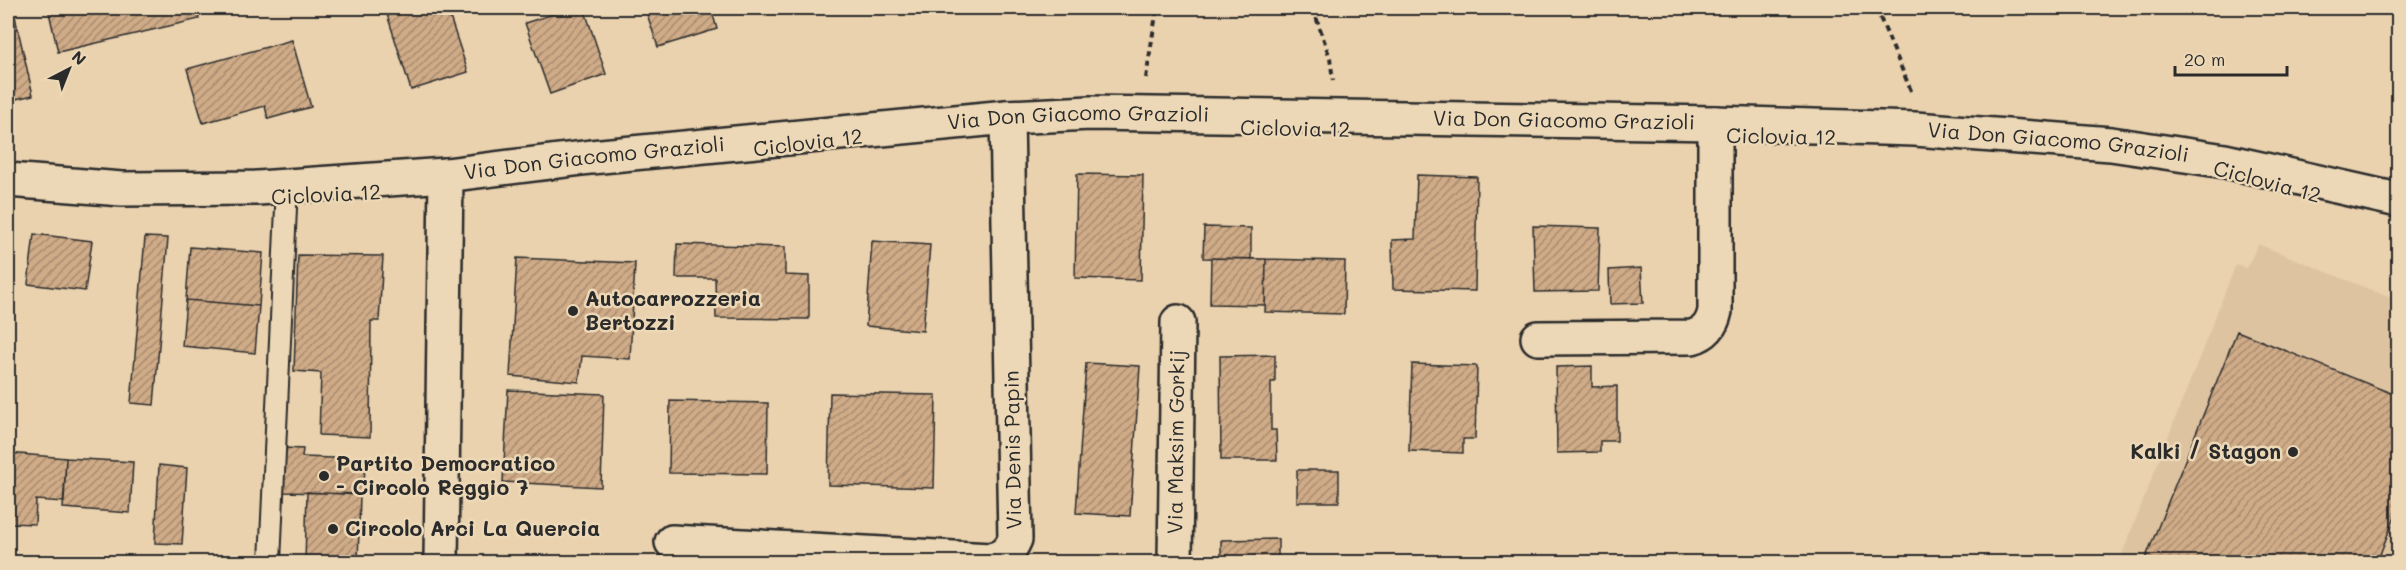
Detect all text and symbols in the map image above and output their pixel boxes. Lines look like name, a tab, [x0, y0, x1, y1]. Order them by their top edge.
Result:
north arrow	[39, 39, 99, 99]
scale bar	[2175, 39, 2288, 77]
text: N	[68, 46, 91, 69]
text: 20 m	[2184, 47, 2225, 71]
street label: Via Don Giacomo Grazioli	[946, 98, 1209, 135]
street label: Via Don Giacomo Grazioli	[1433, 103, 1695, 135]
street label: Ciclovia 12	[1240, 113, 1350, 142]
street label: Via Don Giacomo Grazioli	[1927, 115, 2191, 167]
street label: Ciclovia 12	[752, 121, 864, 162]
street label: Ciclovia 12	[1726, 121, 1836, 150]
street label: Via Don Giacomo Grazioli	[462, 129, 726, 185]
street label: Ciclovia 12	[2211, 153, 2324, 208]
street label: Ciclovia 12	[270, 177, 382, 210]
place label: Autocarrozzeria Bertozzi	[585, 284, 761, 335]
marker: Autocarrozzeria Bertozzi	[566, 304, 580, 318]
street label: Via Maksim Gorkij	[1160, 350, 1190, 534]
street label: Via Denis Papin	[997, 370, 1026, 530]
place label: Kalki / Stagon	[2130, 437, 2281, 464]
marker: Kalki / Stagon	[2286, 445, 2300, 459]
place label: Partito Democratico - Circolo Reggio 7	[336, 449, 556, 500]
marker: Partito Democratico - Circolo Reggio 7	[317, 469, 331, 483]
place label: Circolo Arci La Quercia	[345, 514, 600, 541]
marker: Circolo Arci La Quercia	[326, 522, 340, 536]

